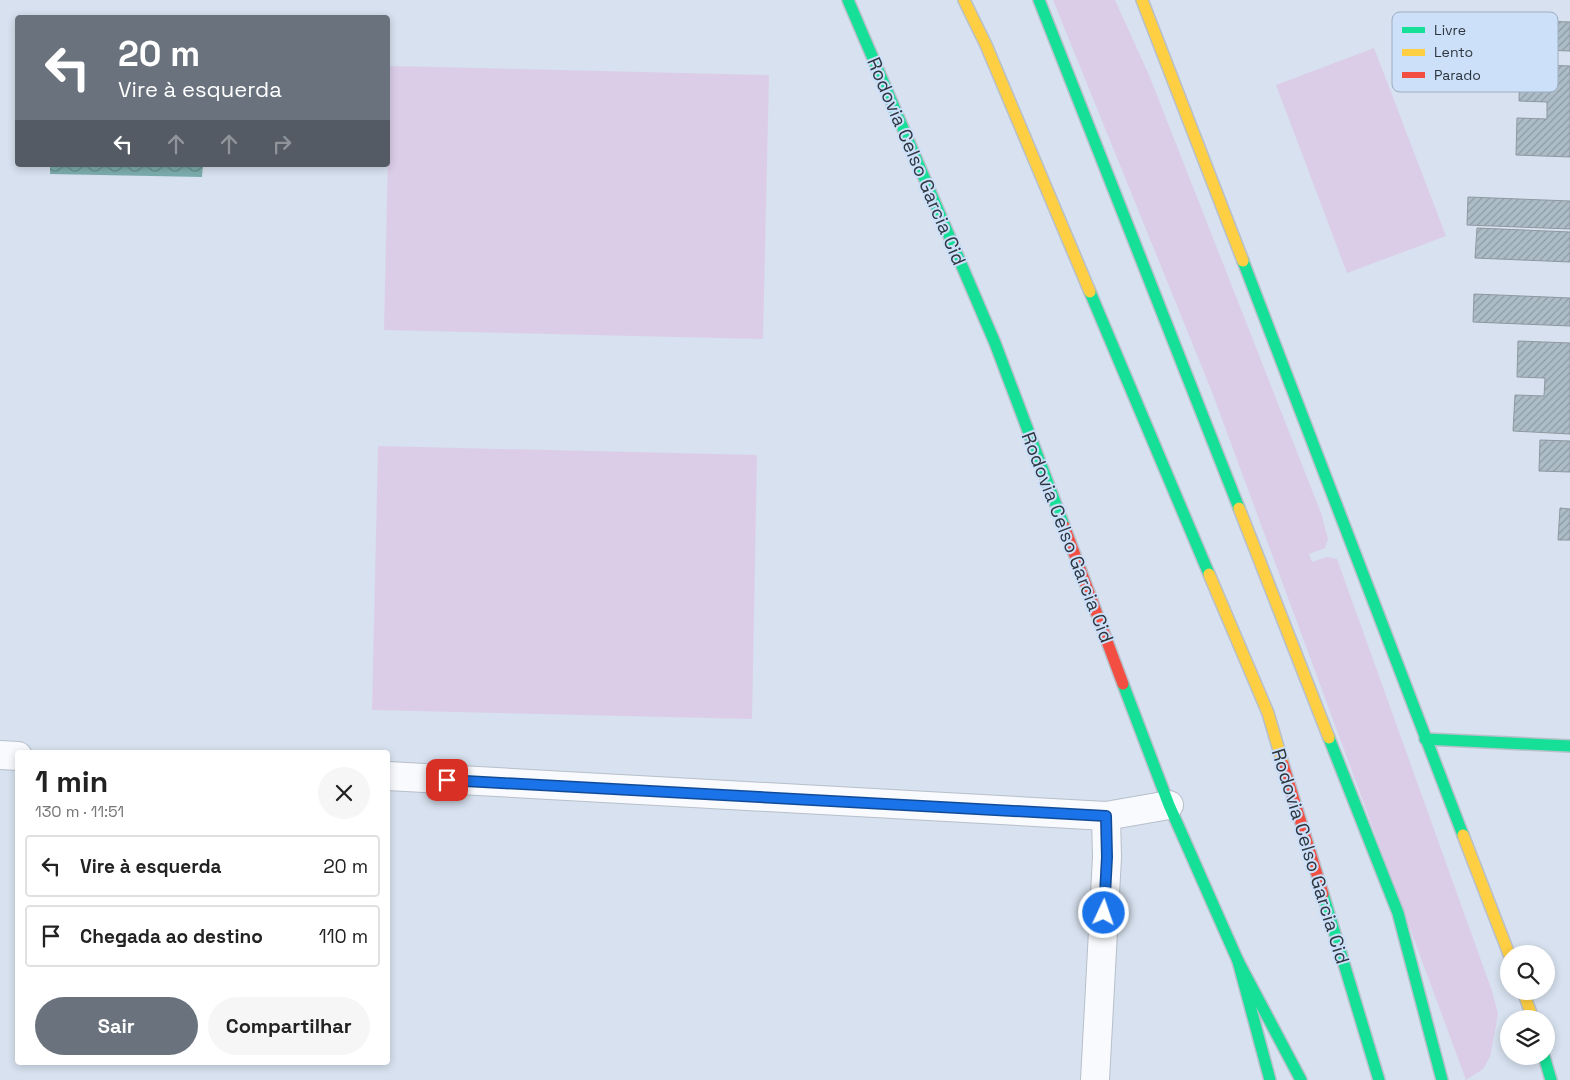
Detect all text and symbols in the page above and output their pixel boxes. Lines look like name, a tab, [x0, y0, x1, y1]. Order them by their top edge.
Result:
legend	[1392, 12, 1558, 92]
text: Livre	[1434, 21, 1466, 39]
text: 20 m	[118, 32, 200, 76]
icon: left	[35, 35, 100, 100]
text: Lento	[1434, 43, 1473, 61]
street label: Rodovia Celso Garcia Cid	[861, 53, 972, 269]
text: Parado	[1434, 66, 1481, 84]
text: Vire à esquerda	[118, 75, 282, 103]
icon: left	[109, 130, 137, 158]
icon: ahead	[162, 130, 190, 158]
icon: ahead	[215, 130, 243, 158]
icon: right	[268, 130, 296, 158]
street label: Rodovia Celso Garcia Cid	[1016, 428, 1119, 646]
street label: Rodovia Celso Garcia Cid	[1266, 745, 1355, 967]
pin	[426, 759, 468, 801]
text: 1 min	[35, 762, 108, 801]
icon: arrive	[433, 766, 461, 794]
button: close	[318, 767, 370, 819]
text: 130 m · 11:51	[35, 801, 124, 822]
icon: left	[37, 852, 65, 880]
text: Vire à esquerda	[80, 854, 222, 879]
text: 20 m	[323, 854, 368, 879]
position arrow	[1077, 886, 1129, 938]
icon: arrive	[37, 922, 65, 950]
text: Chegada ao destino	[80, 924, 263, 949]
text: 110 m	[319, 924, 368, 949]
map controls	[1500, 945, 1555, 1065]
button: search	[1500, 945, 1555, 1000]
button: Sair	[35, 997, 198, 1055]
button: Compartilhar	[208, 997, 370, 1055]
button: layers	[1500, 1010, 1555, 1065]

